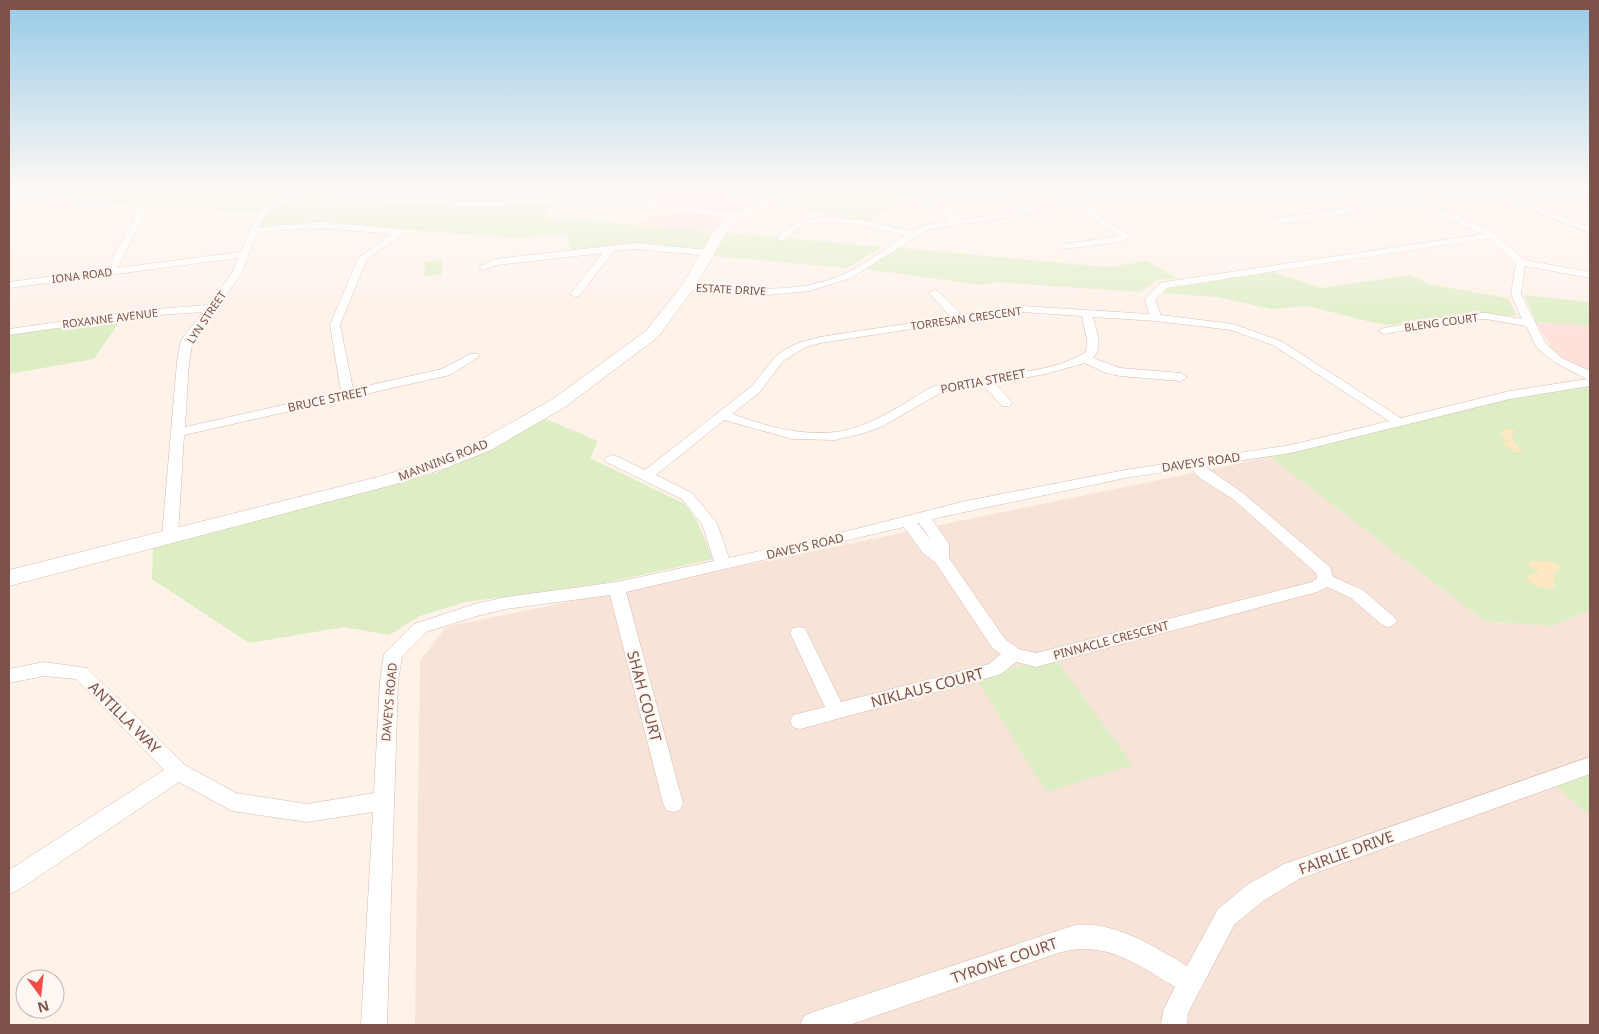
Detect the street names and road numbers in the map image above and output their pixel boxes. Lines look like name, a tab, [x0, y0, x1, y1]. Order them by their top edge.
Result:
street label: IONA ROAD	[51, 264, 113, 286]
street label: ESTATE DRIVE	[696, 280, 766, 298]
street label: LYN STREET	[183, 288, 229, 346]
street label: TORRESAN CRESCENT	[909, 303, 1023, 333]
street label: ROXANNE AVENUE	[61, 305, 159, 331]
street label: BLENG COURT	[1403, 309, 1479, 335]
street label: PORTIA STREET	[939, 364, 1027, 398]
street label: BRUCE STREET	[286, 382, 370, 416]
street label: MANNING ROAD	[396, 435, 491, 485]
street label: DAVEYS ROAD	[1161, 448, 1242, 476]
street label: DAVEYS ROAD	[765, 529, 846, 563]
street label: PINNACLE CRESCENT	[1051, 616, 1171, 664]
street label: SHAH COURT	[623, 648, 667, 744]
street label: DAVEYS ROAD	[377, 662, 401, 742]
street label: NIKLAUS COURT	[868, 662, 986, 712]
street label: ANTILLA WAY	[85, 677, 166, 758]
street label: FAIRLIE DRIVE	[1296, 826, 1396, 878]
street label: TYRONE COURT	[948, 932, 1060, 988]

